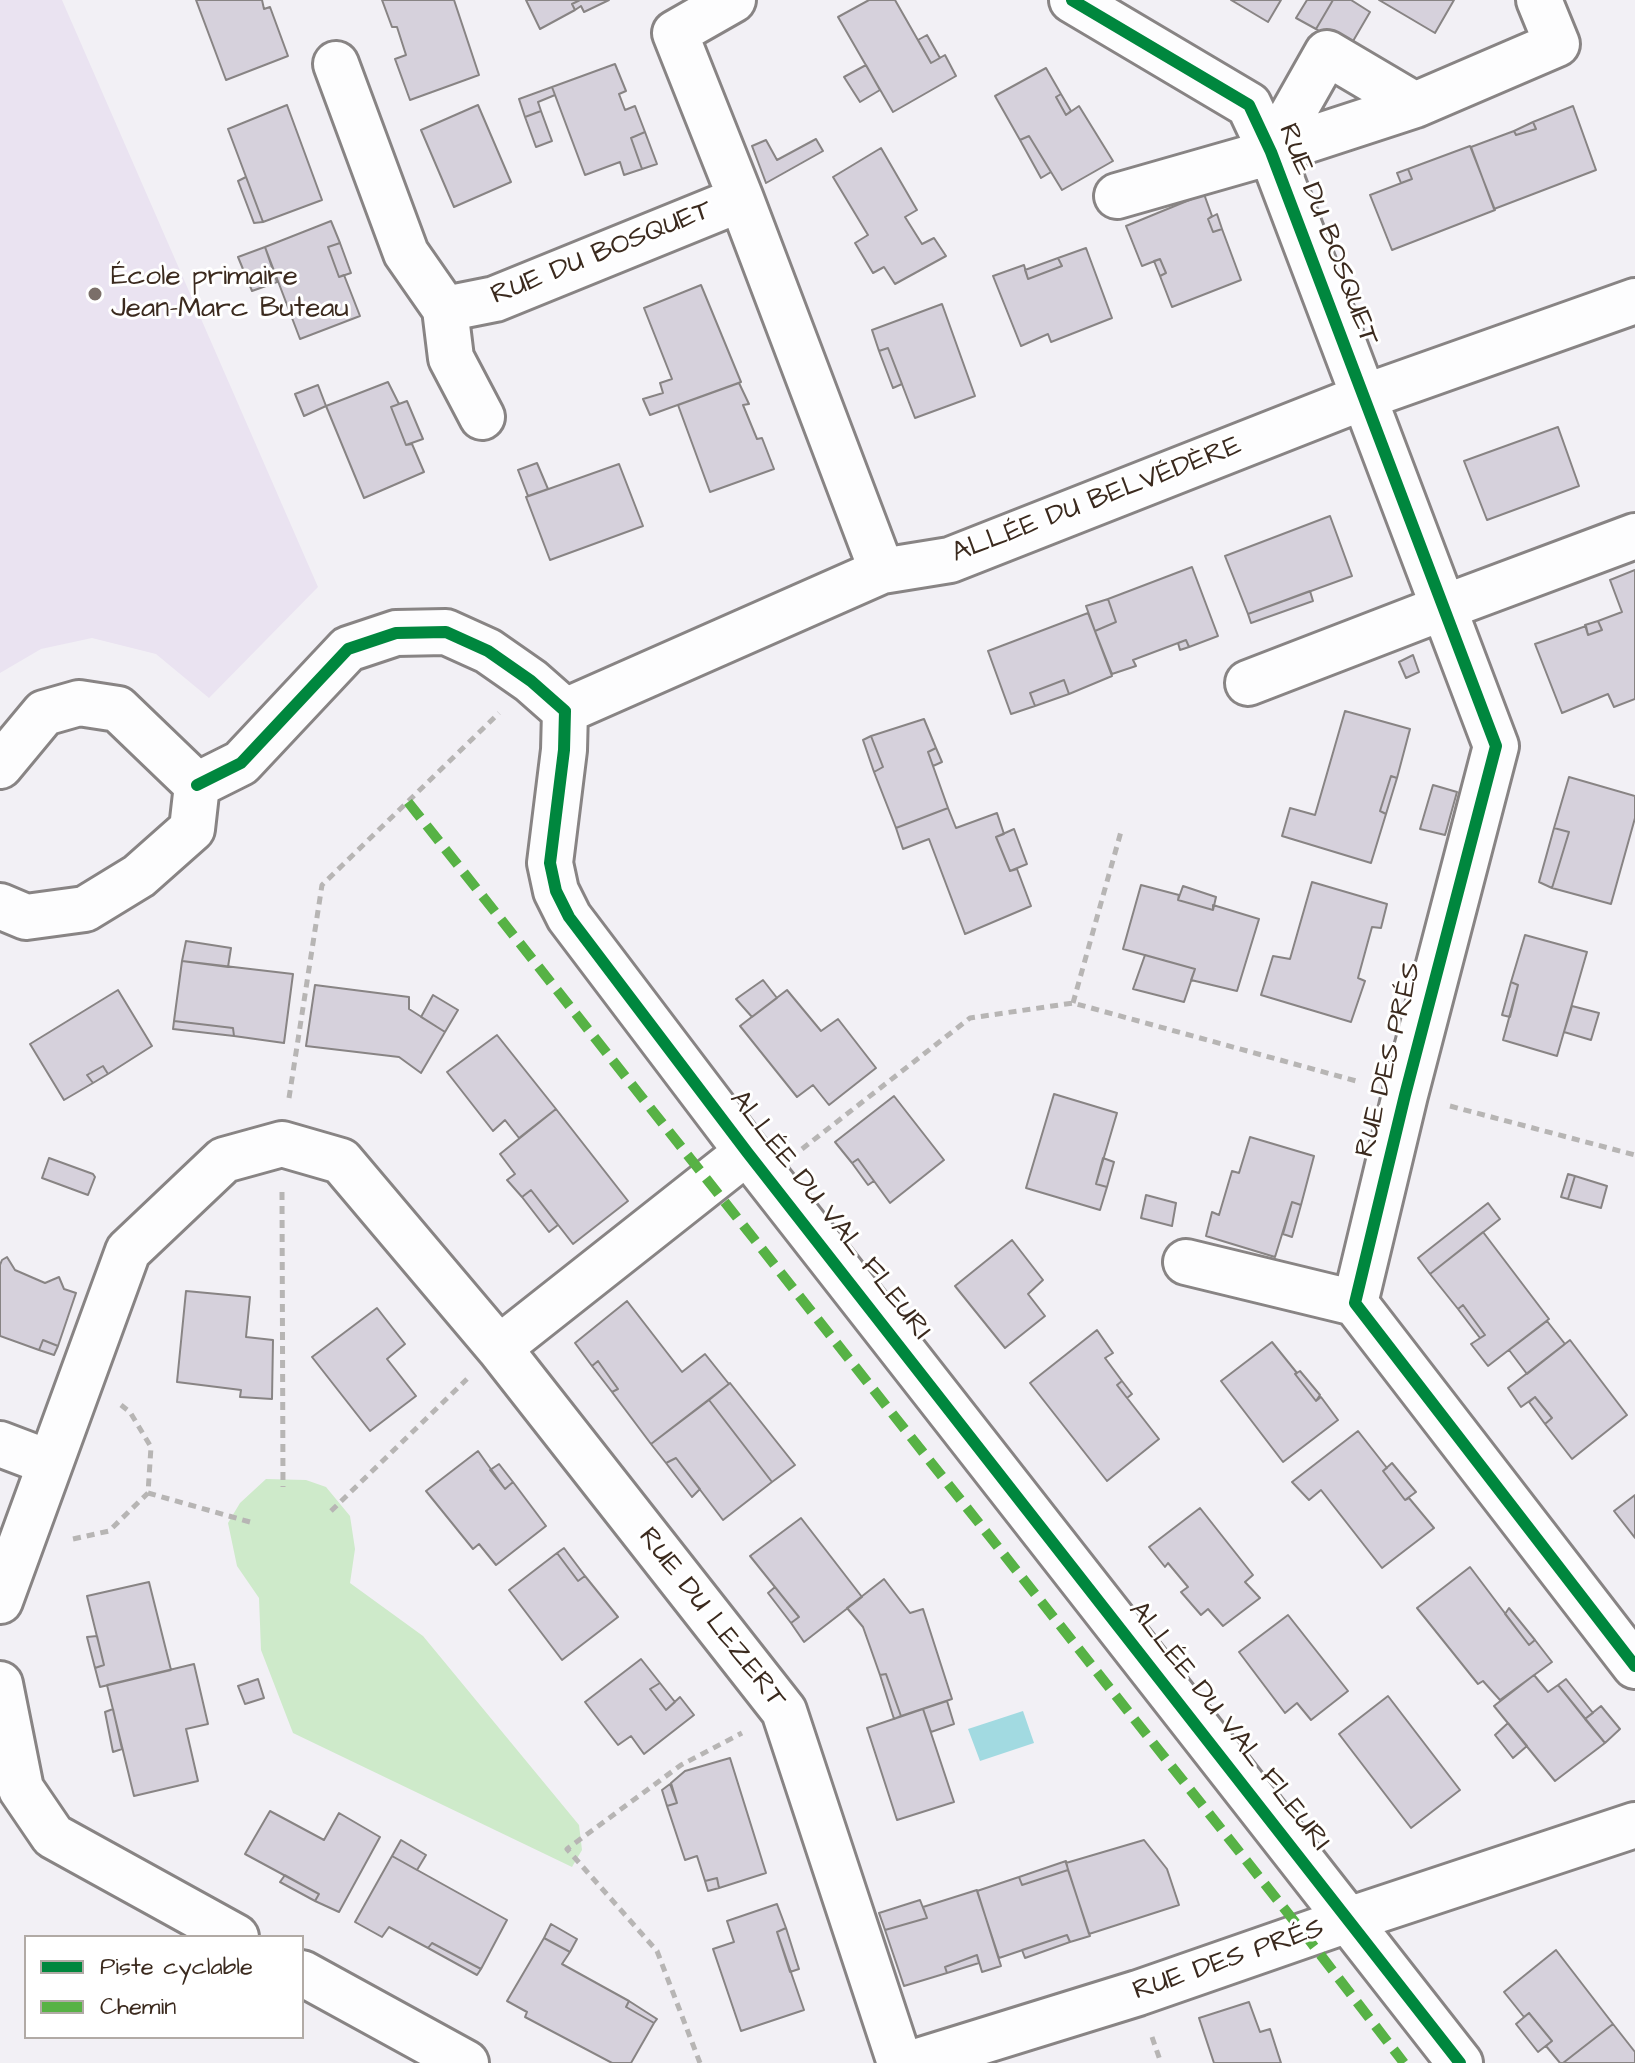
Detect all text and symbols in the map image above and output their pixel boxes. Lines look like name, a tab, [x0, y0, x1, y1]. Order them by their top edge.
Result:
street label: RUE DU BOSQUET	[1269, 119, 1385, 351]
street label: RUE DU BOSQUET	[487, 194, 717, 314]
place label: École primaire Jean-Marc Buteau	[111, 261, 349, 327]
marker: École primaire Jean-Marc Buteau	[86, 285, 104, 303]
street label: ALLÉE DU BELVÉDÈRE	[947, 430, 1247, 572]
street label: RUE DES PRÉS	[1350, 959, 1430, 1161]
street label: ALLÉE DU VAL FLEURI	[721, 1084, 937, 1348]
street label: RUE DU LEZERT	[630, 1522, 792, 1716]
street label: ALLÉE DU VAL FLEURI	[1120, 1595, 1336, 1859]
street label: RUE DES PRÉS	[1129, 1913, 1329, 2009]
legend	[24, 1935, 304, 2039]
text: Piste cyclable	[100, 1950, 253, 1984]
text: Chemin	[100, 1990, 176, 2024]

